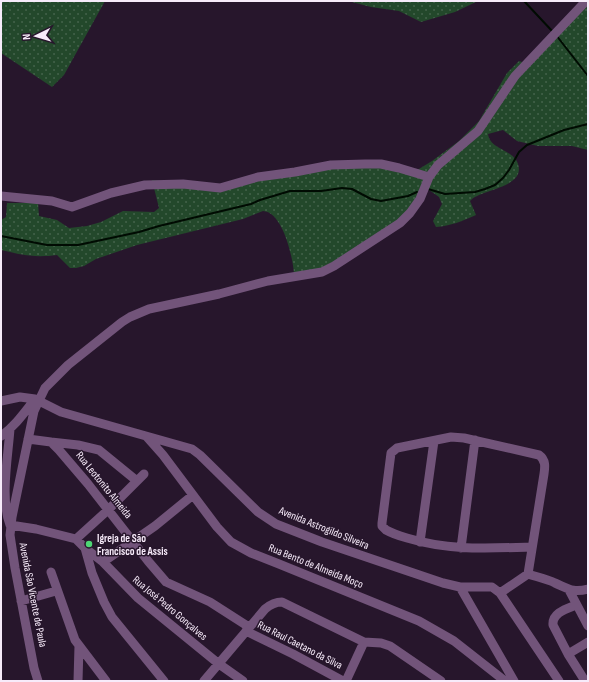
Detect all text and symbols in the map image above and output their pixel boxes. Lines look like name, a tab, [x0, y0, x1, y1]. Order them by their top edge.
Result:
north arrow	[16, 16, 56, 56]
text: N	[20, 33, 33, 40]
street label: Rua Leotonito Almeida	[73, 449, 135, 521]
street label: Avenida Astrogildo Silveira	[276, 504, 371, 552]
place label: Igreja de São Francisco de Assis	[97, 532, 168, 558]
marker: Igreja de São Francisco de Assis	[84, 539, 94, 549]
street label: Avenida São Vicente de Paula	[16, 541, 50, 648]
street label: Rua Bento de Almeida Moço	[267, 541, 366, 591]
street label: Rua José Pedro Gonçalves	[130, 573, 210, 643]
street label: Rua Raul Caetano da Silva	[255, 618, 345, 672]

